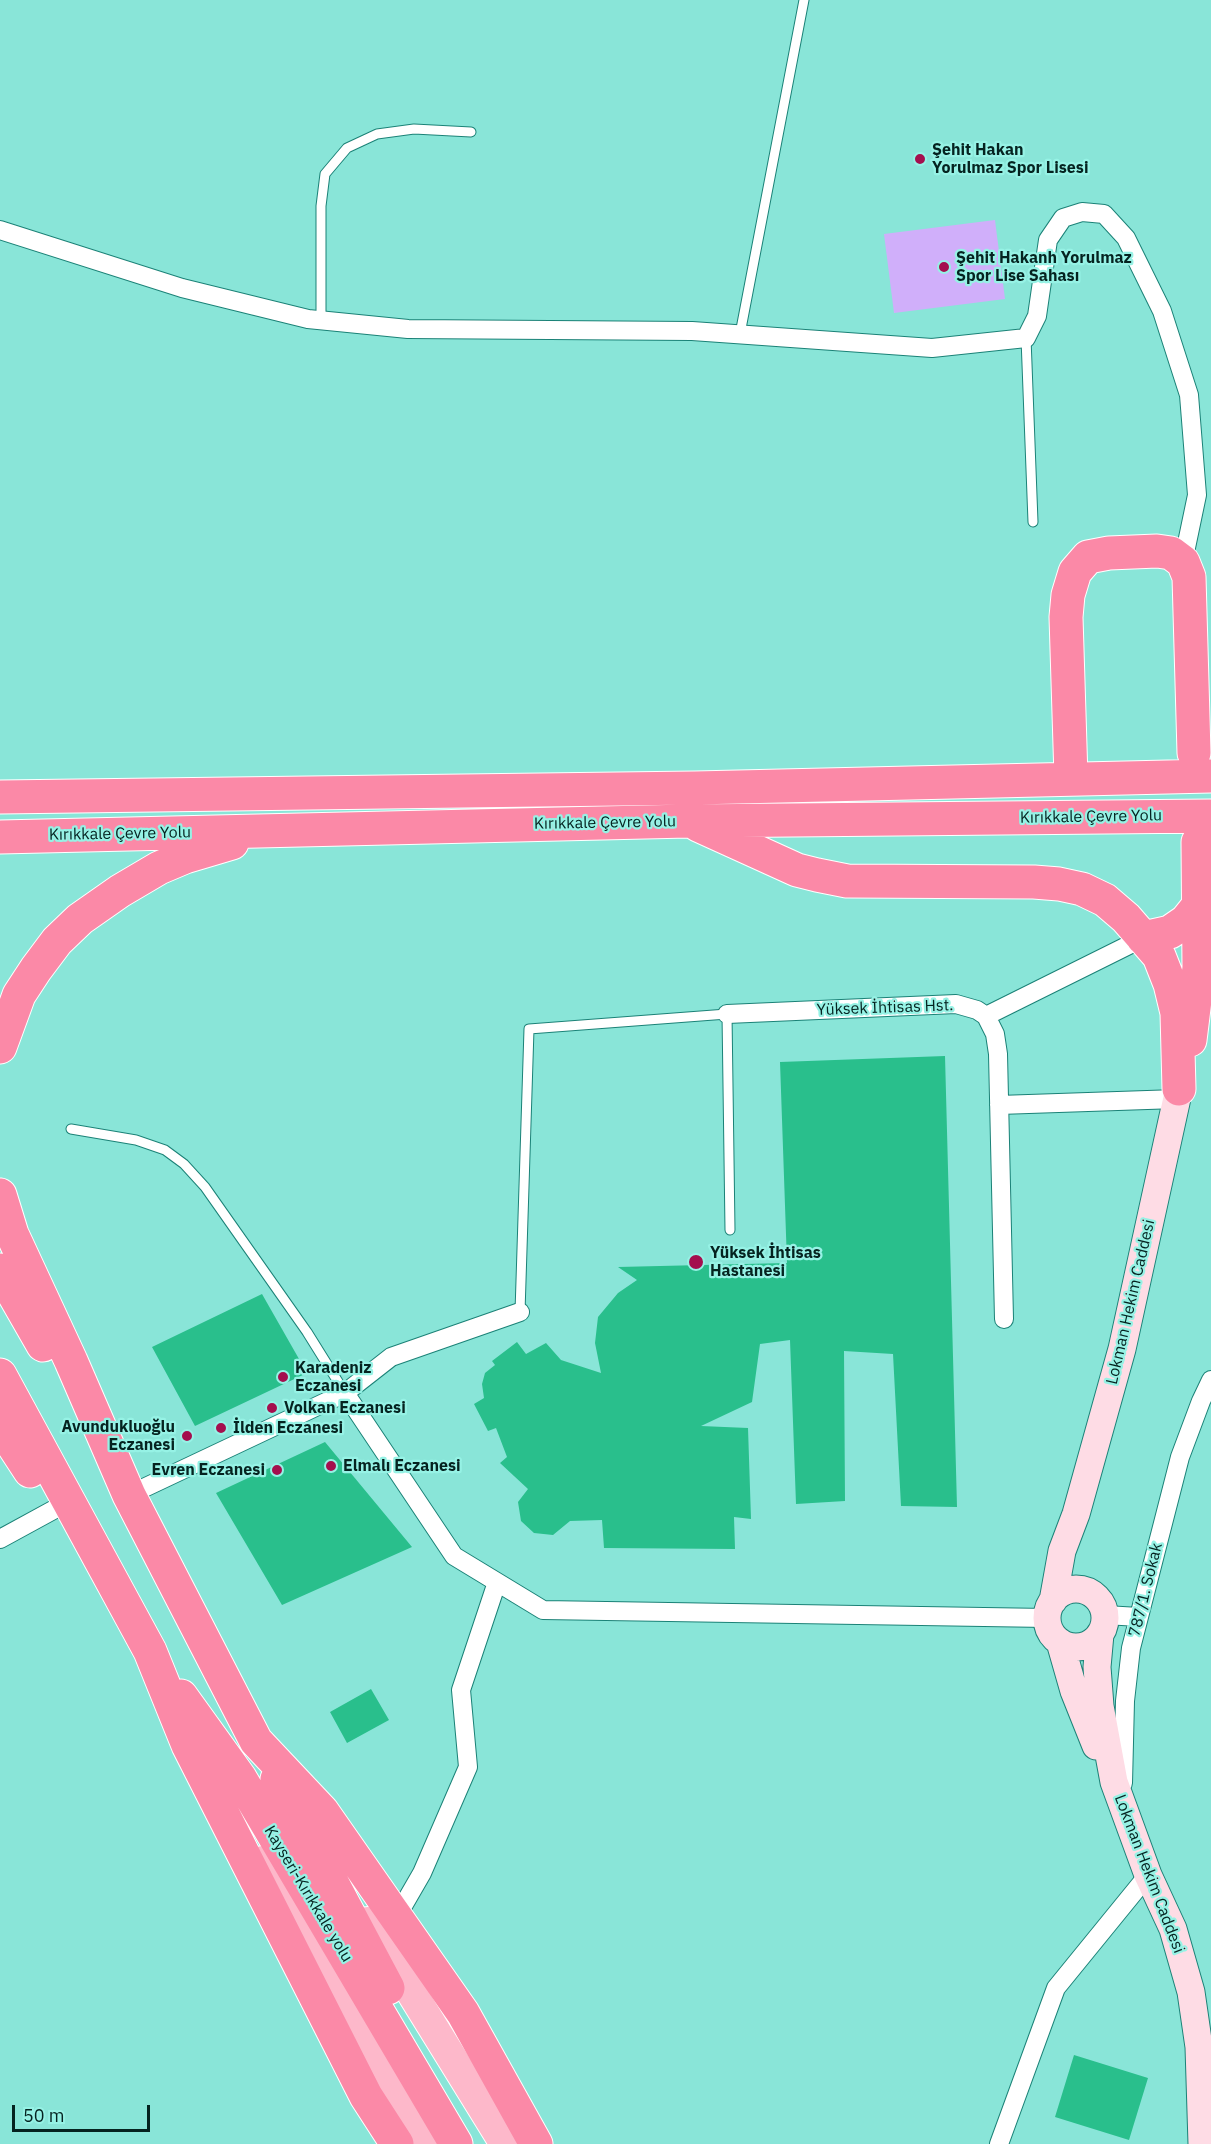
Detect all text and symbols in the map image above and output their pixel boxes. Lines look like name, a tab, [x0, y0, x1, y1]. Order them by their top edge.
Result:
place label: Şehit Hakan Yorulmaz Spor Lisesi	[932, 140, 1088, 178]
marker: Şehit Hakan Yorulmaz Spor Lisesi	[913, 152, 927, 166]
place label: Şehit Hakanh Yorulmaz Spor Lise Sahası	[956, 248, 1132, 286]
marker: Şehit Hakanh Yorulmaz Spor Lise Sahası	[937, 260, 951, 274]
street label: Kırıkkale Çevre Yolu	[1020, 806, 1162, 828]
street label: Kırıkkale Çevre Yolu	[534, 812, 676, 834]
street label: Kırıkkale Çevre Yolu	[49, 823, 191, 845]
street label: Yüksek İhtisas Hst.	[816, 996, 954, 1020]
street label: Lokman Hekim Caddesi	[1103, 1218, 1159, 1386]
place label: Yüksek İhtisas Hastanesi	[710, 1243, 821, 1281]
marker: Yüksek İhtisas Hastanesi	[687, 1253, 705, 1271]
place label: Karadeniz Eczanesi	[295, 1358, 372, 1396]
marker: Karadeniz Eczanesi	[276, 1370, 290, 1384]
place label: Volkan Eczanesi	[284, 1398, 406, 1418]
marker: Volkan Eczanesi	[265, 1401, 279, 1415]
place label: Avundukluoğlu Eczanesi	[62, 1417, 175, 1455]
place label: İlden Eczanesi	[233, 1418, 343, 1438]
marker: İlden Eczanesi	[214, 1421, 228, 1435]
marker: Avundukluoğlu Eczanesi	[180, 1429, 194, 1443]
place label: Elmalı Eczanesi	[343, 1456, 461, 1476]
marker: Elmalı Eczanesi	[324, 1459, 338, 1473]
place label: Evren Eczanesi	[152, 1460, 265, 1480]
marker: Evren Eczanesi	[270, 1463, 284, 1477]
street label: 787/1. Sokak	[1125, 1541, 1167, 1639]
street label: Lokman Hekim Caddesi	[1110, 1792, 1188, 1956]
street label: Kayseri-Kırıkkale yolu	[260, 1822, 356, 1966]
scale bar	[15, 2093, 153, 2131]
text: 50 m	[23, 2104, 65, 2127]

